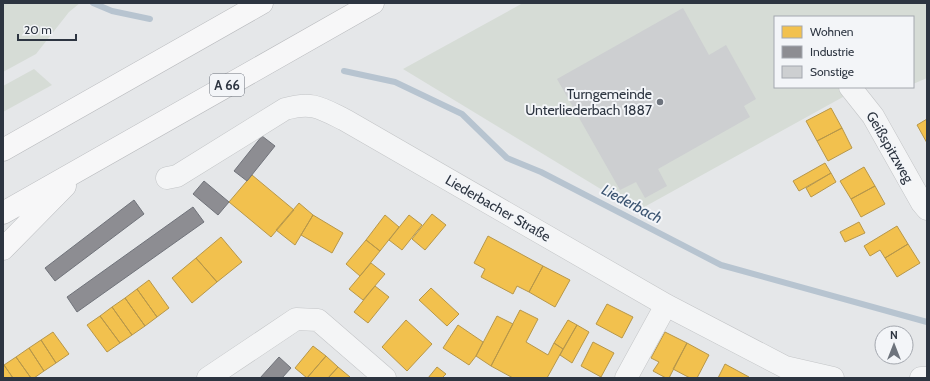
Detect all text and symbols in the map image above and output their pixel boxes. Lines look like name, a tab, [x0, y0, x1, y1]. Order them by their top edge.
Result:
scale bar	[18, 16, 76, 42]
legend	[774, 16, 914, 88]
text: 20 m	[24, 22, 52, 37]
text: Wohnen	[810, 24, 854, 39]
text: Industrie	[810, 44, 854, 59]
text: Sonstige	[810, 64, 854, 79]
road number: A 66	[210, 74, 244, 96]
place label: Turngemeinde Unterliederbach 1887	[525, 85, 652, 119]
marker: Turngemeinde Unterliederbach 1887	[655, 97, 665, 107]
street label: Geißspitzweg	[862, 108, 918, 187]
street label: Liederbacher Straße	[442, 171, 554, 245]
water label: Liederbach	[599, 181, 665, 227]
north arrow	[874, 325, 914, 365]
text: N	[890, 328, 898, 342]

